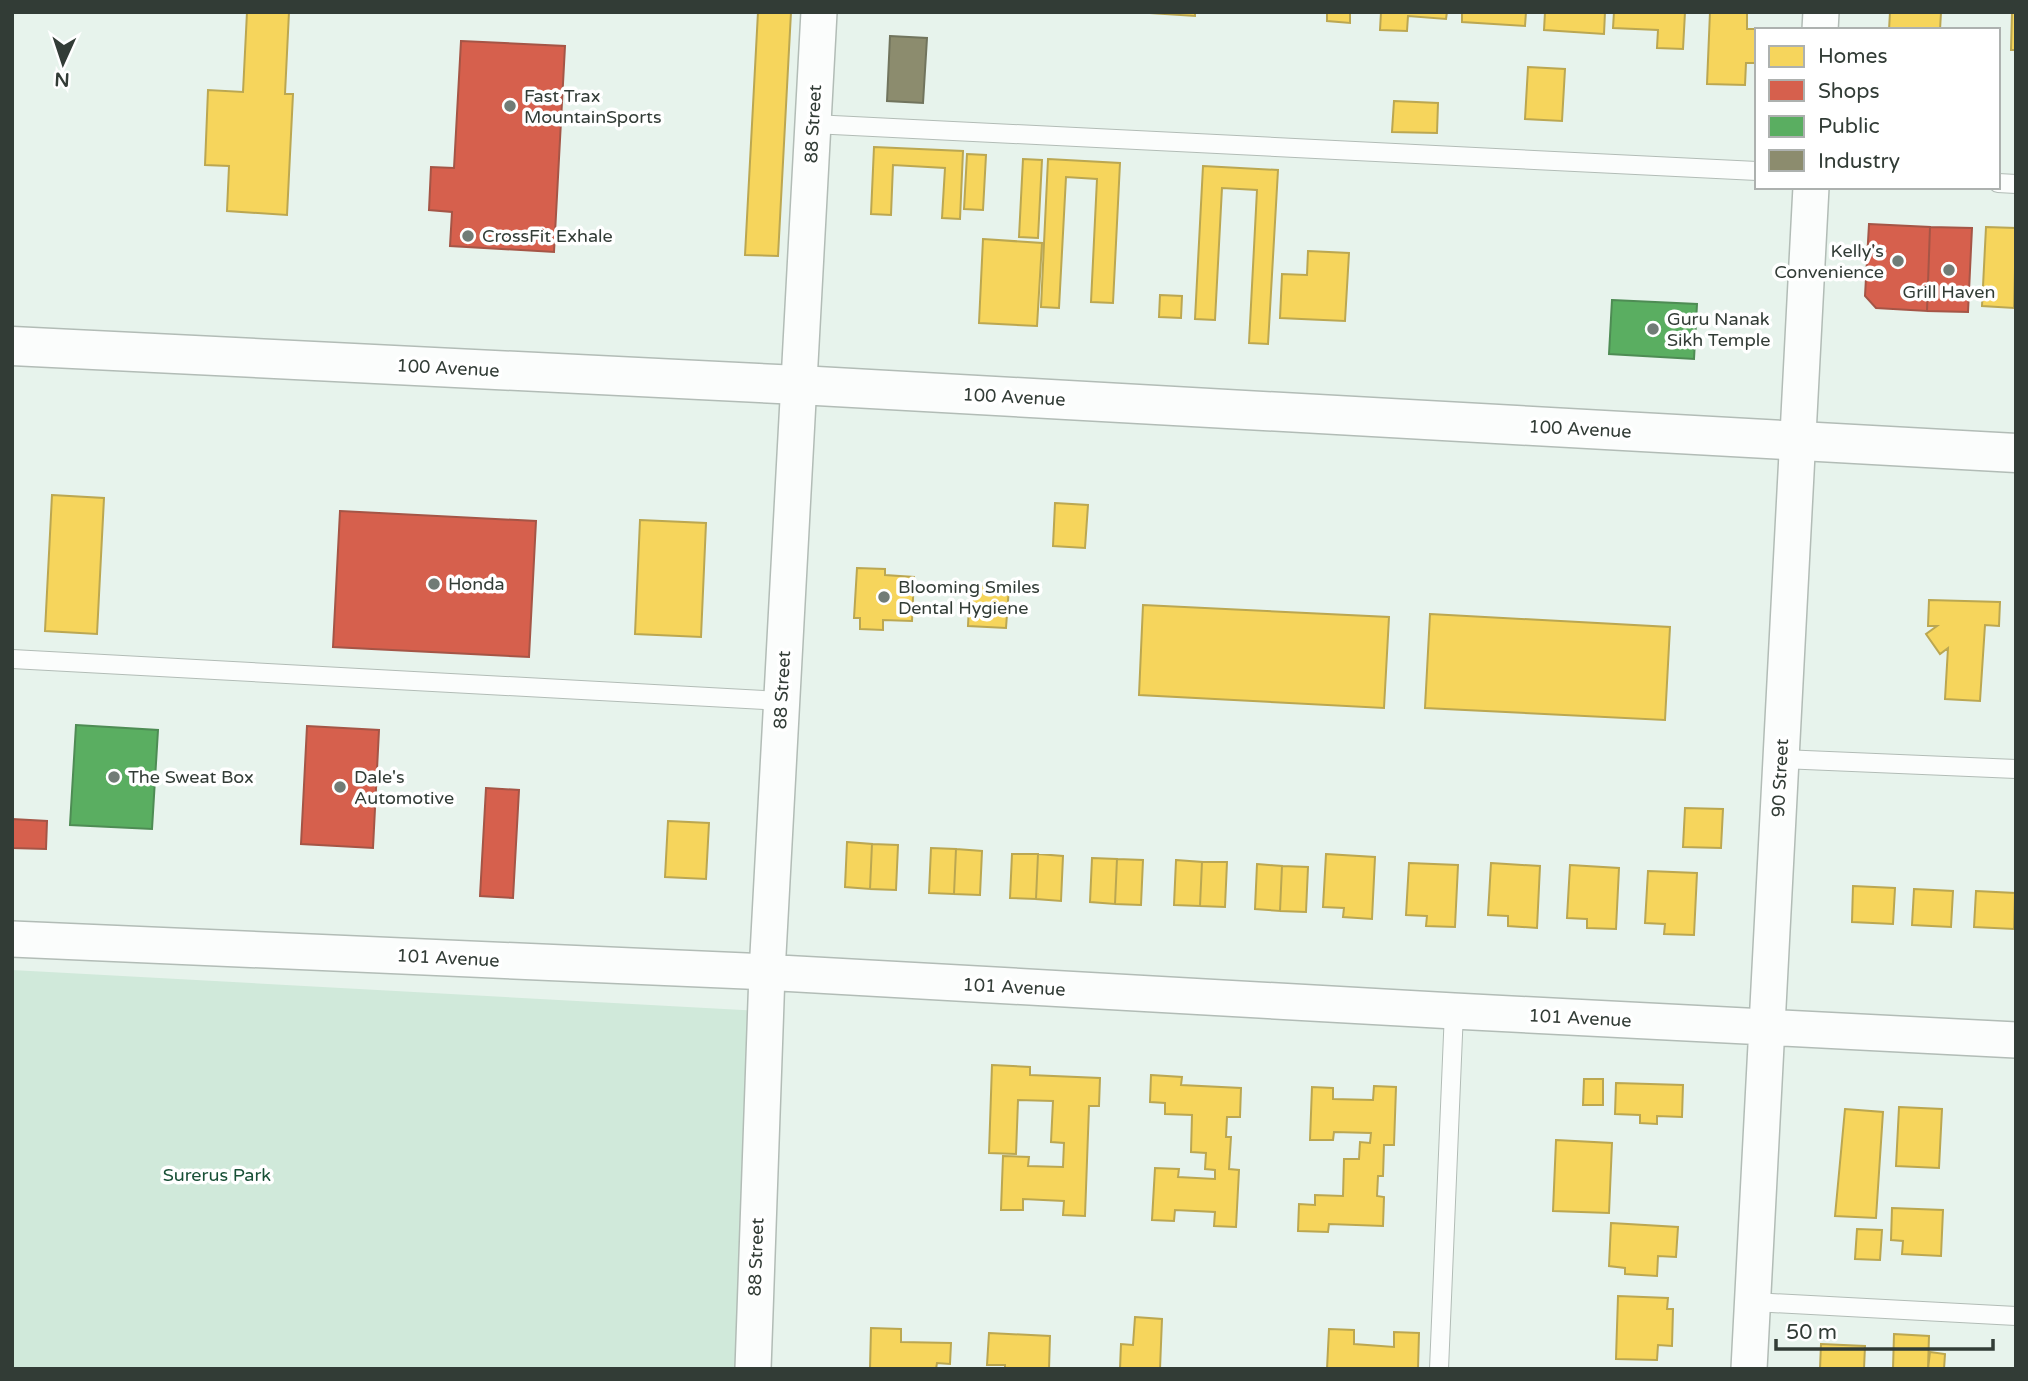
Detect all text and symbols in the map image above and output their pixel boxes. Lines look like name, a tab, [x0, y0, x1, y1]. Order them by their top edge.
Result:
north arrow	[28, 28, 98, 98]
legend	[1755, 28, 2000, 189]
text: Homes	[1818, 44, 1888, 69]
text: N	[54, 68, 70, 90]
text: Shops	[1818, 79, 1880, 104]
street label: 88 Street	[800, 84, 826, 164]
place label: Fast Trax MountainSports	[524, 85, 662, 128]
marker: Fast Trax MountainSports	[502, 98, 518, 114]
text: Public	[1818, 114, 1880, 139]
text: Industry	[1818, 149, 1900, 174]
place label: CrossFit Exhale	[482, 225, 613, 247]
marker: CrossFit Exhale	[460, 228, 476, 244]
place label: Kelly's Convenience	[1774, 240, 1884, 283]
marker: Kelly's Convenience	[1890, 253, 1906, 269]
marker: Grill Haven	[1941, 262, 1957, 278]
place label: Grill Haven	[1903, 281, 1995, 303]
place label: Guru Nanak Sikh Temple	[1667, 308, 1770, 351]
marker: Guru Nanak Sikh Temple	[1645, 321, 1661, 337]
street label: 100 Avenue	[396, 354, 500, 382]
street label: 100 Avenue	[962, 383, 1066, 411]
street label: 100 Avenue	[1528, 415, 1632, 443]
place label: Honda	[448, 573, 505, 595]
marker: Honda	[426, 576, 442, 592]
place label: Blooming Smiles Dental Hygiene	[898, 576, 1040, 619]
marker: Blooming Smiles Dental Hygiene	[876, 589, 892, 605]
street label: 88 Street	[769, 650, 795, 730]
street label: 90 Street	[1767, 738, 1793, 818]
place label: The Sweat Box	[128, 766, 254, 788]
place label: Dale's Automotive	[354, 766, 454, 809]
marker: The Sweat Box	[106, 769, 122, 785]
marker: Dale's Automotive	[332, 779, 348, 795]
street label: 101 Avenue	[396, 944, 500, 972]
street label: 101 Avenue	[962, 973, 1066, 1001]
street label: 101 Avenue	[1528, 1004, 1632, 1032]
park label: Surerus Park	[163, 1164, 271, 1186]
street label: 88 Street	[744, 1217, 768, 1297]
scale bar	[1776, 1308, 1993, 1352]
text: 50 m	[1786, 1320, 1837, 1345]

